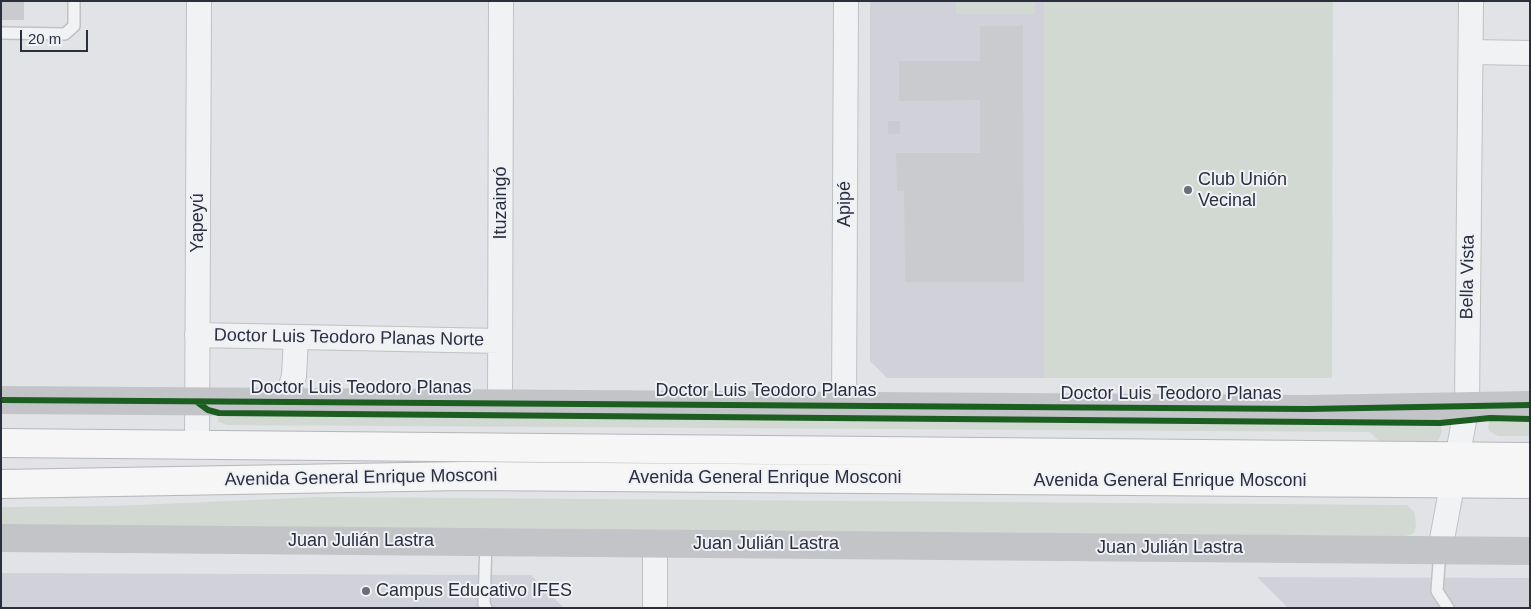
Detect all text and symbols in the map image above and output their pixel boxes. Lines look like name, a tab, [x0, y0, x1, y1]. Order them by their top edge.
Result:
scale bar	[22, 20, 90, 52]
text: 20 m	[28, 30, 61, 47]
street label: Ituzaingó	[490, 166, 512, 240]
place label: Club Unión Vecinal	[1198, 169, 1287, 212]
street label: Apipé	[834, 181, 856, 227]
marker: Club Unión Vecinal	[1182, 184, 1194, 196]
street label: Yapeyú	[187, 193, 209, 253]
street label: Bella Vista	[1456, 234, 1480, 320]
street label: Doctor Luis Teodoro Planas Norte	[214, 325, 484, 351]
street label: Doctor Luis Teodoro Planas	[250, 377, 472, 399]
street label: Doctor Luis Teodoro Planas	[655, 380, 877, 402]
street label: Doctor Luis Teodoro Planas	[1060, 383, 1282, 405]
street label: Avenida General Enrique Mosconi	[224, 465, 498, 491]
street label: Avenida General Enrique Mosconi	[629, 467, 901, 489]
street label: Avenida General Enrique Mosconi	[1034, 470, 1306, 492]
street label: Juan Julián Lastra	[288, 530, 434, 552]
street label: Juan Julián Lastra	[693, 533, 839, 555]
street label: Juan Julián Lastra	[1097, 537, 1243, 559]
place label: Campus Educativo IFES	[376, 580, 572, 602]
marker: Campus Educativo IFES	[360, 585, 372, 597]

